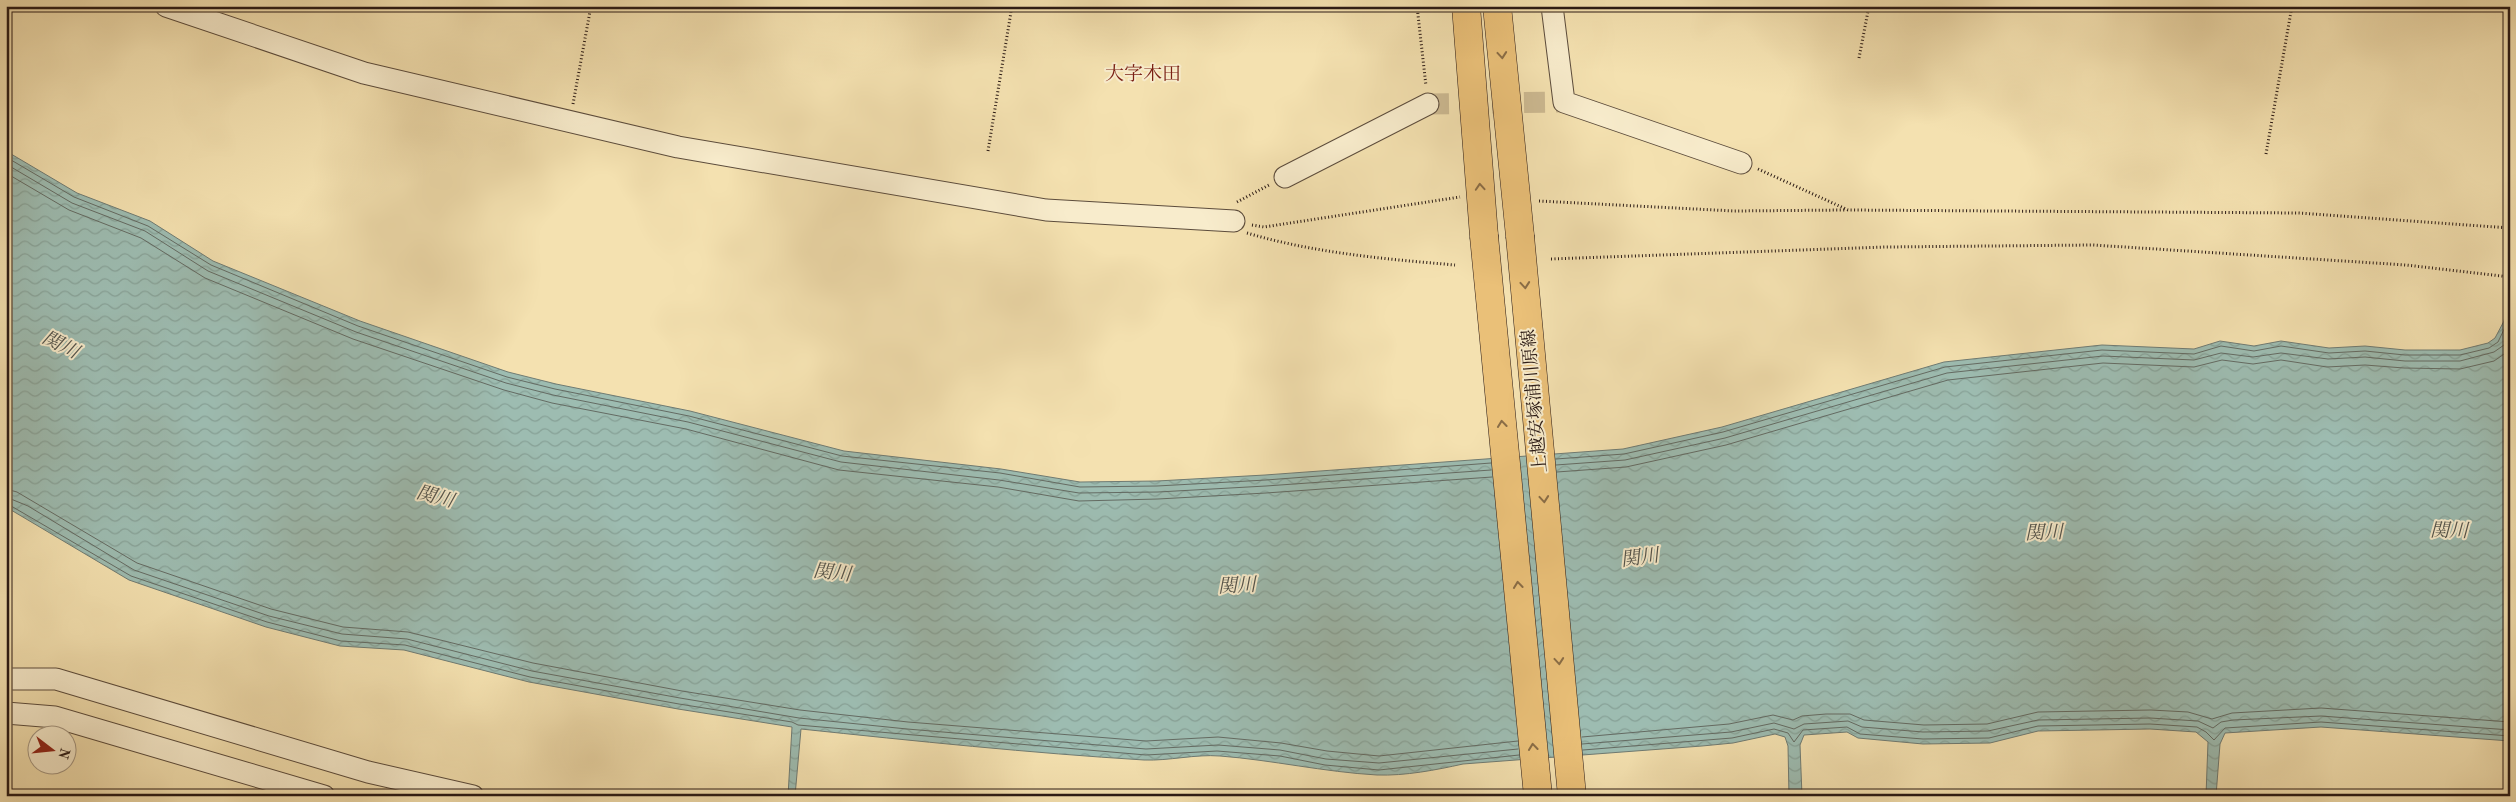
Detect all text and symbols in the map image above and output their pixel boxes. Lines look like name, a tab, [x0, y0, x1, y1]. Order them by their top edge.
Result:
one-way arrow	[1496, 51, 1507, 59]
district label: 大字木田	[1105, 63, 1181, 85]
one-way arrow	[1475, 183, 1486, 191]
one-way arrow	[1519, 281, 1530, 289]
water label: 関川	[39, 327, 84, 364]
street label: 上越安塚浦川原線	[1518, 328, 1550, 474]
one-way arrow	[1497, 419, 1508, 427]
water label: 関川	[414, 482, 458, 513]
one-way arrow	[1538, 495, 1549, 503]
water label: 関川	[2430, 520, 2470, 542]
water label: 関川	[2025, 522, 2065, 544]
water label: 関川	[1620, 545, 1662, 571]
water label: 関川	[812, 561, 854, 586]
water label: 関川	[1217, 574, 1258, 597]
one-way arrow	[1512, 581, 1523, 589]
one-way arrow	[1553, 657, 1564, 665]
north arrow	[28, 724, 78, 774]
one-way arrow	[1528, 743, 1539, 751]
text: N	[55, 746, 72, 761]

